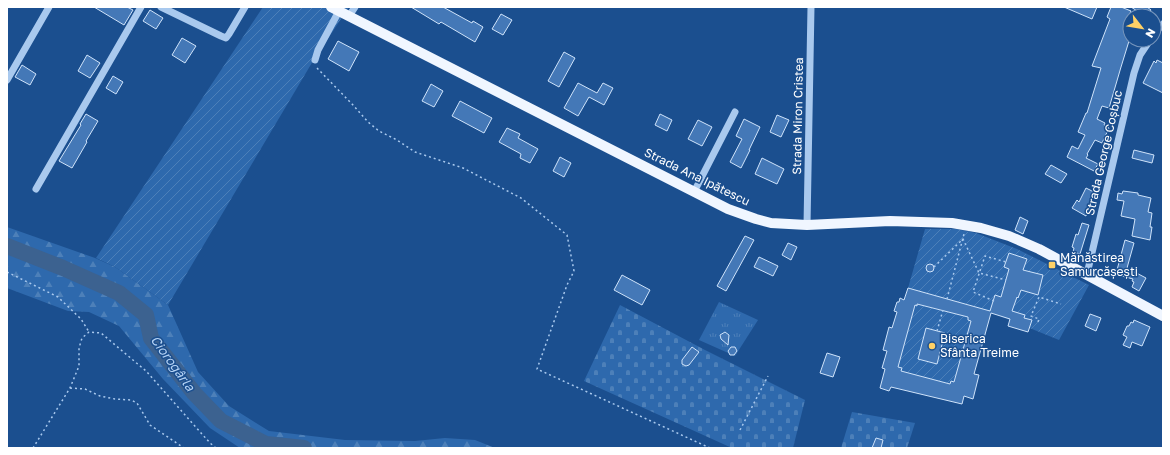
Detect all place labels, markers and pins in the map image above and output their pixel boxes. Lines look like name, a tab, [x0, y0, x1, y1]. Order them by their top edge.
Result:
place label: Mănăstirea Samurcășești	[1060, 250, 1138, 279]
marker: Mănăstirea Samurcășești	[1047, 260, 1057, 270]
place label: Biserica Sfânta Treime	[940, 331, 1019, 360]
marker: Biserica Sfânta Treime	[927, 341, 937, 351]

